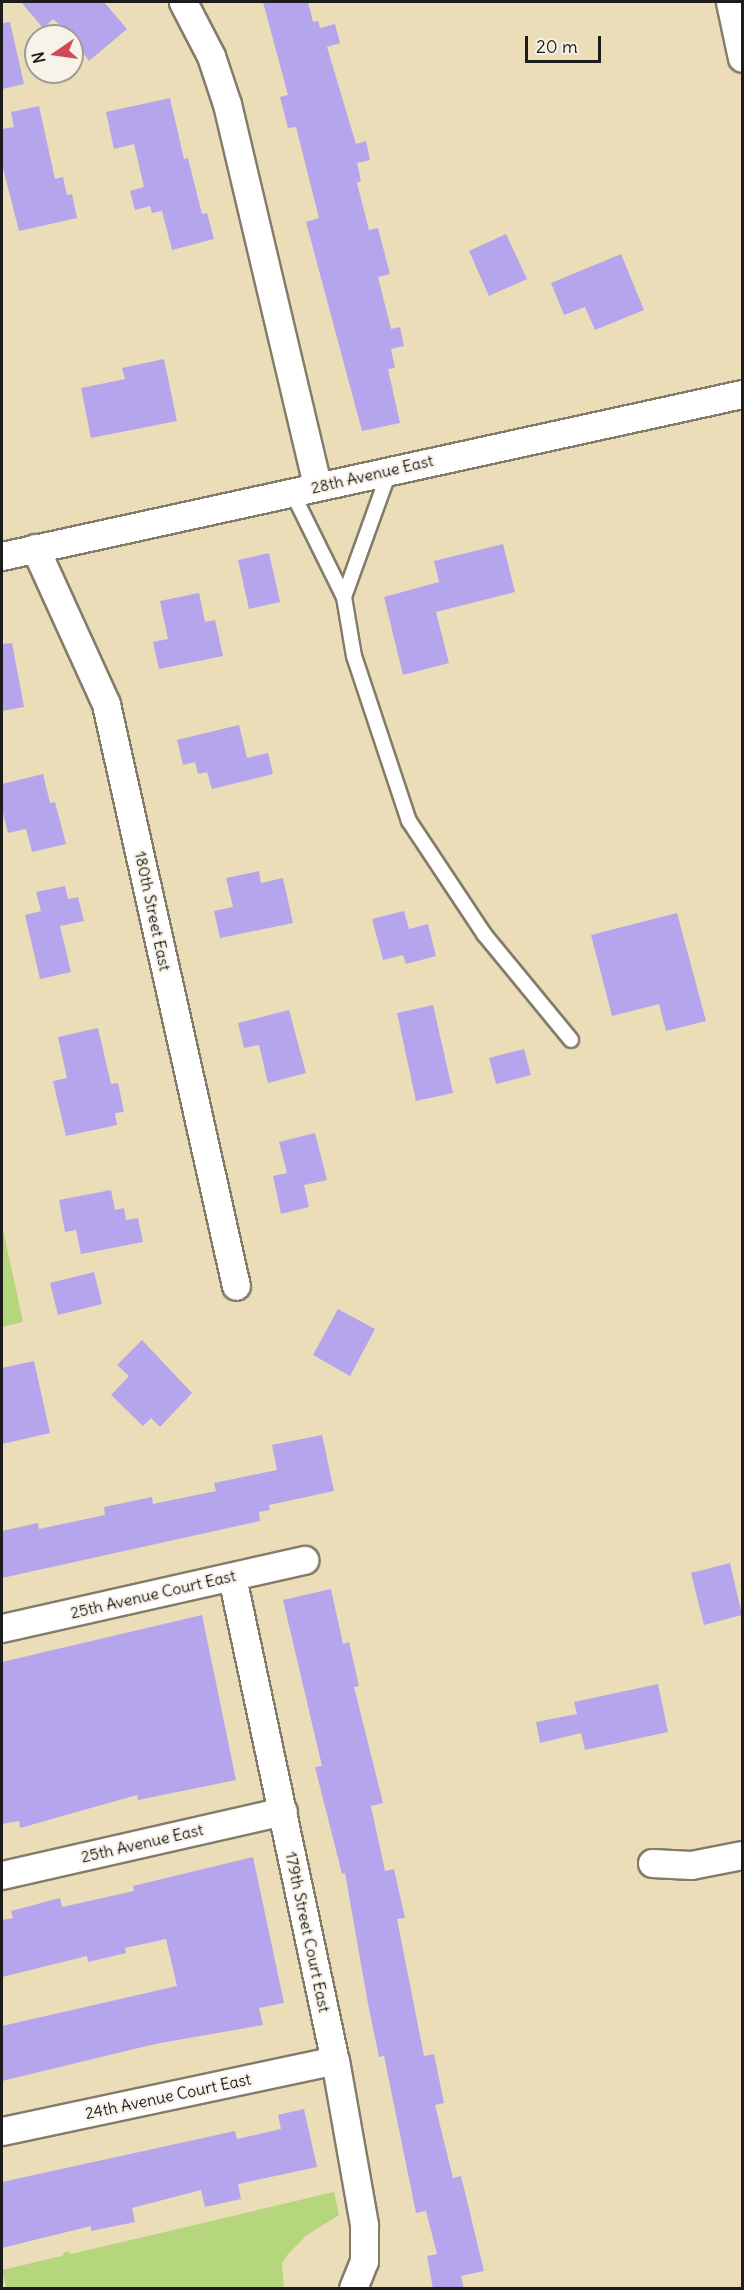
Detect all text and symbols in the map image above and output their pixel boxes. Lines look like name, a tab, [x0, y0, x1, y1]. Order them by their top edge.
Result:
north arrow	[24, 24, 84, 84]
scale bar	[528, 24, 604, 62]
text: 20 m	[536, 35, 578, 58]
text: N	[27, 50, 49, 65]
street label: 28th Avenue East	[309, 451, 435, 497]
street label: 180th Street East	[131, 849, 175, 973]
street label: 25th Avenue Court East	[68, 1566, 238, 1622]
street label: 25th Avenue East	[79, 1820, 205, 1866]
street label: 179th Street Court East	[282, 1850, 334, 2014]
street label: 24th Avenue Court East	[83, 2069, 253, 2123]

